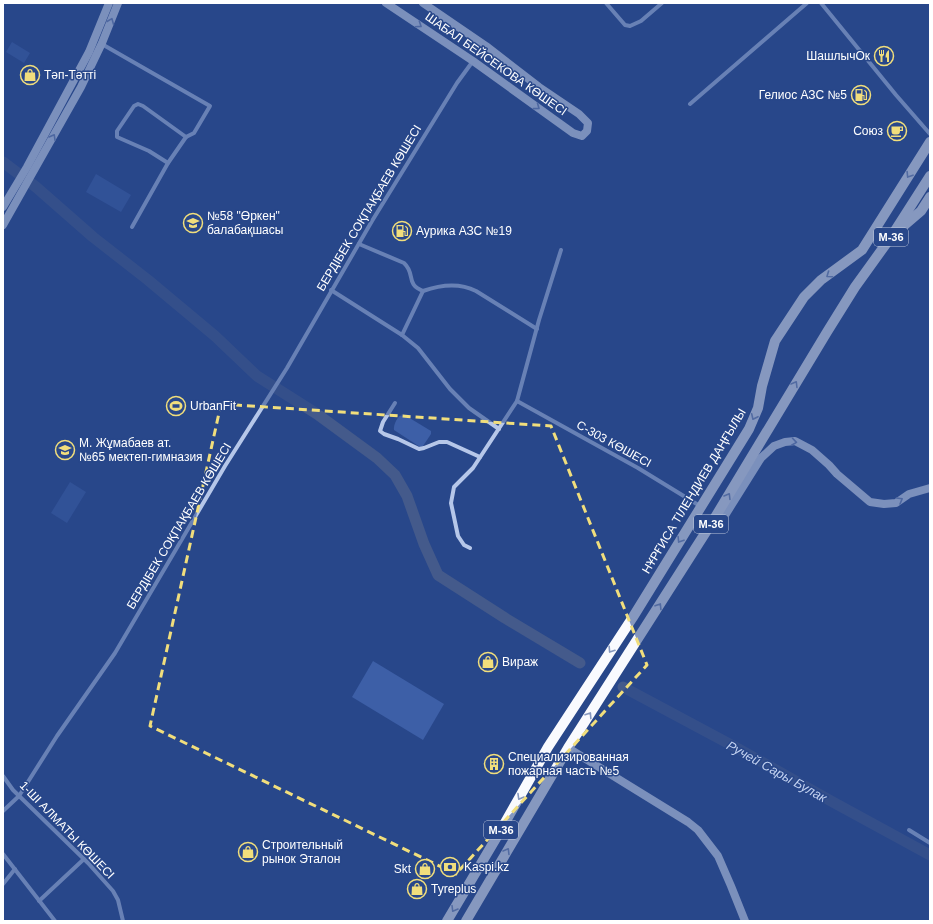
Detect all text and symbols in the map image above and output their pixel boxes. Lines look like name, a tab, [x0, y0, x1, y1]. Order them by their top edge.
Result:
street label: ШАБАЛ БЕЙСЕКОВА КӨШЕСІ	[422, 9, 570, 118]
one-way arrow	[107, 17, 115, 24]
one-way arrow	[415, 20, 422, 27]
restaurant icon: ШашлычОк	[873, 45, 895, 67]
place label: ШашлычОк	[806, 49, 871, 63]
shop icon: Тәп-Тәтті	[19, 64, 41, 86]
place label: Тәп-Тәтті	[44, 68, 96, 82]
fuel station icon: Гелиос АЗС №5	[850, 84, 872, 106]
place label: Гелиос АЗС №5	[759, 88, 847, 102]
one-way arrow	[532, 102, 539, 109]
cafe icon: Союз	[886, 120, 908, 142]
street label: БЕРДІБЕК СОҚПАҚБАЕВ КӨШЕСІ	[314, 122, 424, 294]
place label: Союз	[853, 124, 883, 138]
one-way arrow	[48, 134, 56, 141]
one-way arrow	[906, 171, 914, 178]
place label: №58 "Өркен" балабақшасы	[207, 209, 283, 237]
school or university icon: №58 "Өркен" балабақшасы	[182, 212, 204, 234]
fuel station icon: Аурика АЗС №19	[391, 220, 413, 242]
place label: Аурика АЗС №19	[416, 224, 512, 238]
road number: M-36	[874, 228, 908, 246]
one-way arrow	[826, 270, 833, 277]
one-way arrow	[791, 381, 798, 388]
sports icon: UrbanFit	[165, 395, 187, 417]
place label: UrbanFit	[190, 399, 237, 413]
street label: НҰРҒИСА ТІЛЕНДИЕВ ДАҢҒЫЛЫ	[639, 406, 749, 576]
one-way arrow	[751, 413, 759, 420]
street label: С-303 КӨШЕСІ	[574, 418, 654, 470]
place label: М. Жұмабаев ат. №65 мектеп-гимназия	[79, 436, 203, 464]
one-way arrow	[790, 437, 797, 446]
school or university icon: М. Жұмабаев ат. №65 мектеп-гимназия	[54, 439, 76, 461]
street label: БЕРДІБЕК СОҚПАҚБАЕВ КӨШЕСІ	[124, 440, 234, 612]
one-way arrow	[723, 493, 731, 500]
one-way arrow	[896, 497, 903, 504]
road number: M-36	[694, 515, 728, 533]
one-way arrow	[677, 536, 684, 543]
one-way arrow	[654, 603, 662, 610]
one-way arrow	[608, 646, 615, 653]
shop icon: Вираж	[477, 651, 499, 673]
place label: Вираж	[502, 655, 538, 669]
one-way arrow	[584, 712, 592, 719]
water label: Ручей Сары Булак	[724, 738, 830, 806]
place label: Специализированная пожарная часть №5	[508, 750, 629, 778]
building icon: Специализированная пожарная часть №5	[483, 753, 505, 775]
street label: 1-ШІ АЛМАТЫ КӨШЕСІ	[17, 778, 117, 882]
one-way arrow	[517, 793, 524, 800]
road number: M-36	[484, 821, 518, 839]
place label: Строительный рынок Эталон	[262, 838, 343, 866]
shop icon: Строительный рынок Эталон	[237, 841, 259, 863]
one-way arrow	[502, 848, 510, 855]
bank icon: Kaspi.kz	[439, 856, 461, 878]
shop icon: Skt	[414, 858, 436, 880]
place label: Kaspi.kz	[464, 860, 509, 874]
place label: Skt	[394, 862, 412, 876]
shop icon: Tyreplus	[406, 878, 428, 900]
place label: Tyreplus	[431, 882, 476, 896]
one-way arrow	[451, 905, 458, 912]

